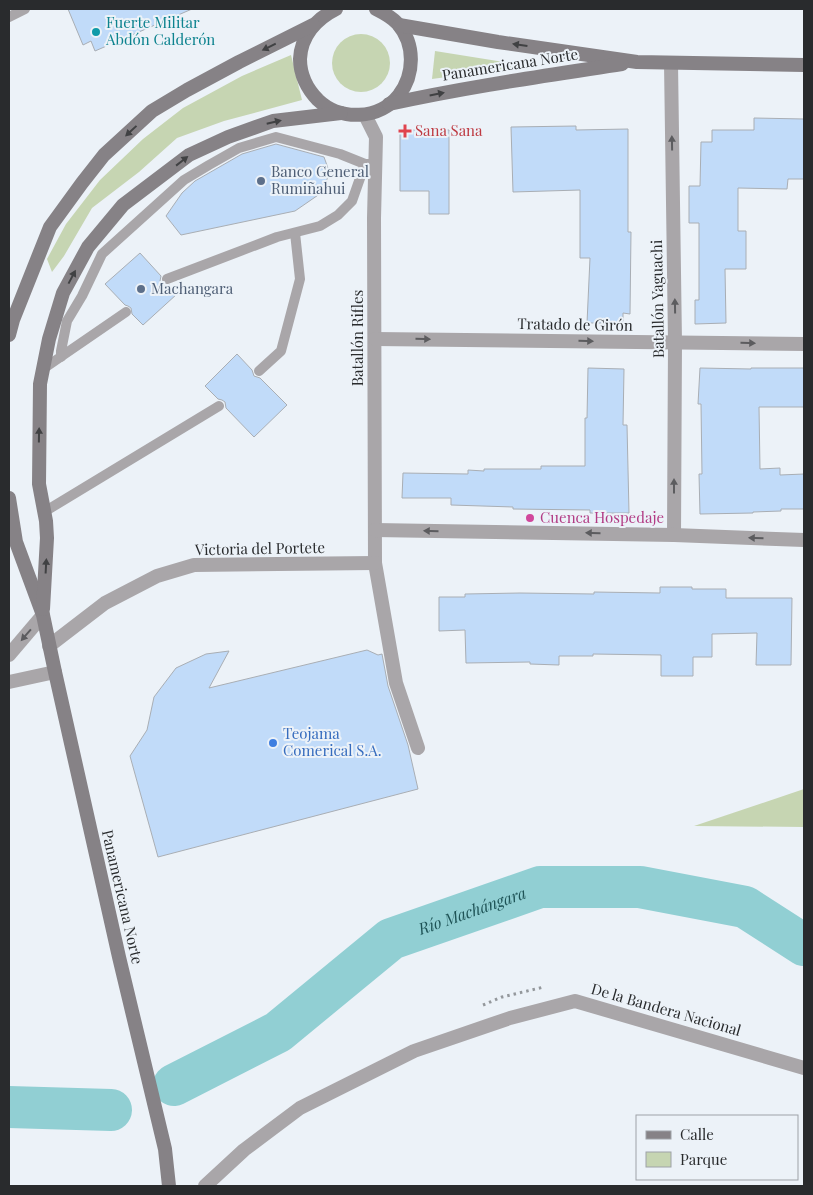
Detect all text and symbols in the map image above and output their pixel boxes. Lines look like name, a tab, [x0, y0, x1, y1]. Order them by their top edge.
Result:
place label: Fuerte Militar Abdón Calderón	[105, 12, 215, 49]
marker: Fuerte Militar Abdón Calderón	[90, 26, 102, 38]
one-way arrow	[511, 41, 527, 49]
one-way arrow	[262, 43, 276, 51]
street label: Panamericana Norte	[440, 43, 579, 85]
one-way arrow	[429, 90, 444, 98]
one-way arrow	[266, 118, 281, 126]
place label: Sana Sana	[415, 120, 483, 140]
one-way arrow	[124, 125, 137, 136]
marker: Sana Sana	[399, 125, 411, 137]
one-way arrow	[668, 135, 676, 151]
one-way arrow	[175, 156, 189, 166]
place label: Banco General Rumiñahui	[271, 161, 369, 198]
marker: Banco General Rumiñahui	[255, 175, 267, 187]
street label: Batallón Yaguachi	[646, 239, 668, 358]
one-way arrow	[67, 271, 76, 284]
place label: Machangara	[151, 278, 234, 298]
marker: Machangara	[135, 283, 147, 295]
street label: Batallón Rifles	[347, 290, 367, 386]
one-way arrow	[670, 298, 678, 314]
street label: Tratado de Girón	[517, 313, 633, 335]
one-way arrow	[416, 335, 432, 343]
one-way arrow	[578, 337, 594, 345]
one-way arrow	[741, 339, 757, 347]
one-way arrow	[35, 427, 43, 443]
one-way arrow	[671, 478, 679, 494]
place label: Cuenca Hospedaje	[540, 507, 664, 527]
marker: Cuenca Hospedaje	[524, 512, 536, 524]
one-way arrow	[422, 527, 438, 535]
one-way arrow	[585, 529, 601, 537]
one-way arrow	[747, 534, 763, 542]
street label: Victoria del Portete	[194, 537, 325, 559]
one-way arrow	[42, 558, 50, 574]
one-way arrow	[20, 628, 32, 640]
place label: Teojama Comerical S.A.	[283, 723, 381, 760]
marker: Teojama Comerical S.A.	[267, 737, 279, 749]
street label: Panamericana Norte	[98, 828, 148, 966]
water label: Río Machángara	[414, 882, 529, 939]
street label: De la Bandera Nacional	[589, 978, 744, 1040]
legend	[636, 1115, 798, 1180]
text: Calle	[680, 1124, 714, 1144]
text: Parque	[680, 1149, 727, 1169]

